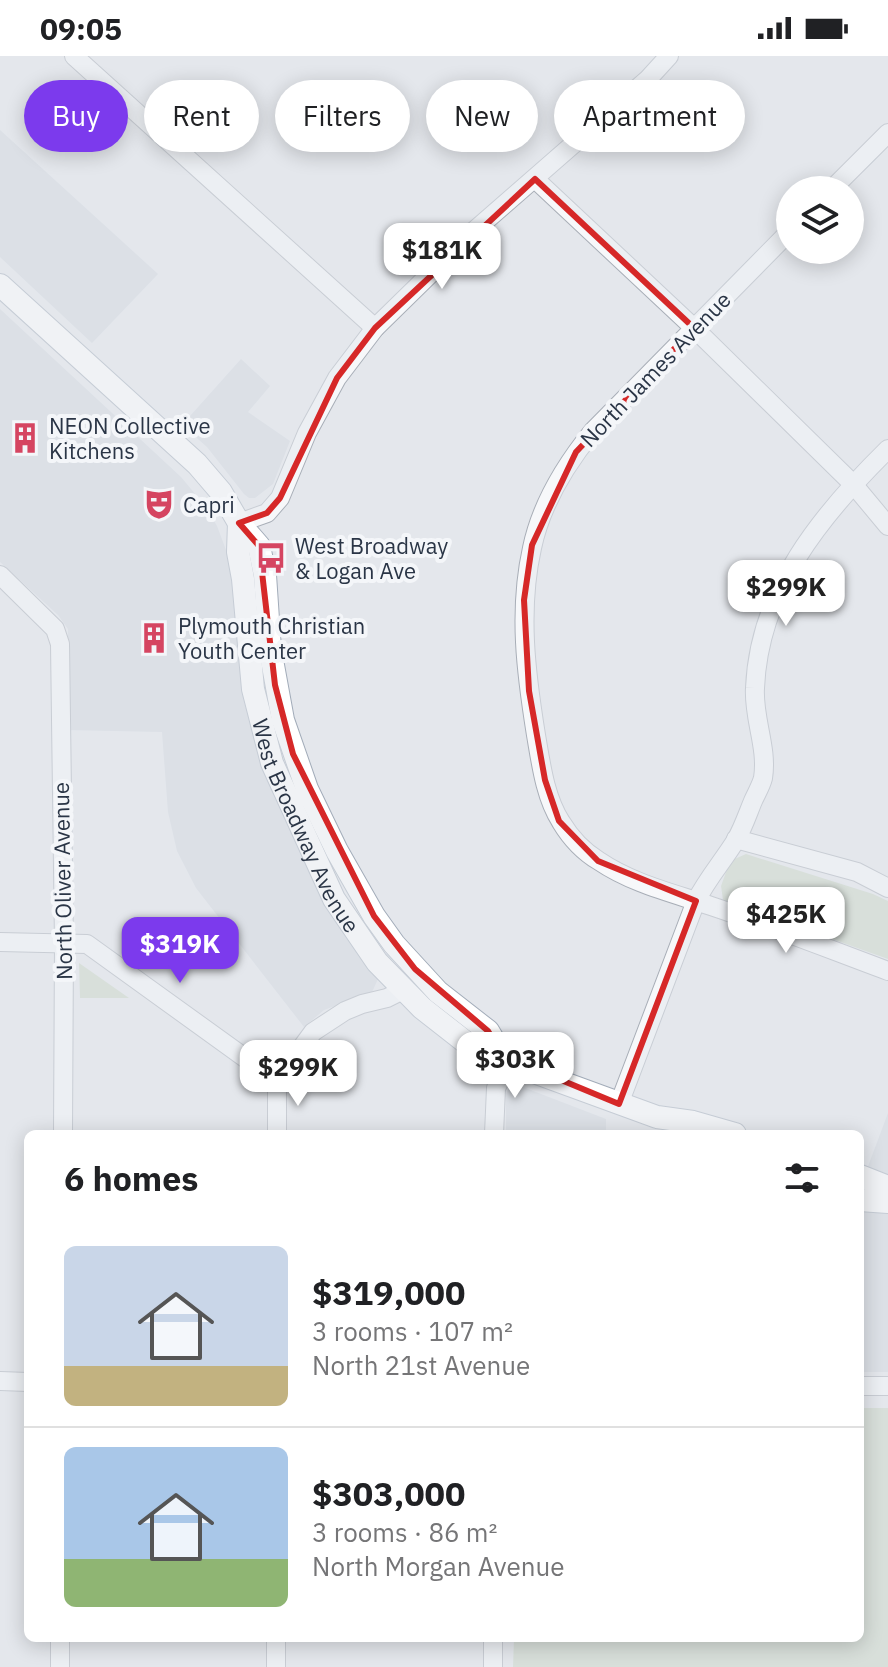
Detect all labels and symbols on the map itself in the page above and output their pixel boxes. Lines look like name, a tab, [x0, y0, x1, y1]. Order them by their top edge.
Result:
pin: $181K	[386, 223, 498, 291]
street label: North James Avenue	[573, 285, 737, 453]
place label: NEON Collective Kitchens	[49, 411, 211, 465]
building icon: NEON Collective Kitchens	[8, 421, 42, 455]
theatre icon: Capri	[142, 487, 176, 521]
place label: Capri	[183, 490, 235, 519]
place label: West Broadway & Logan Ave	[295, 531, 448, 585]
bus stop icon: West Broadway & Logan Ave	[254, 541, 288, 575]
pin: $299K	[730, 560, 842, 628]
place label: Plymouth Christian Youth Center	[178, 611, 365, 665]
building icon: Plymouth Christian Youth Center	[137, 621, 171, 655]
street label: West Broadway Avenue	[247, 715, 367, 938]
street label: North Oliver Avenue	[46, 782, 78, 980]
pin: $425K	[730, 887, 842, 955]
pin: $319K	[124, 917, 236, 985]
pin: $303K	[459, 1032, 571, 1100]
pin: $299K	[242, 1040, 354, 1108]

